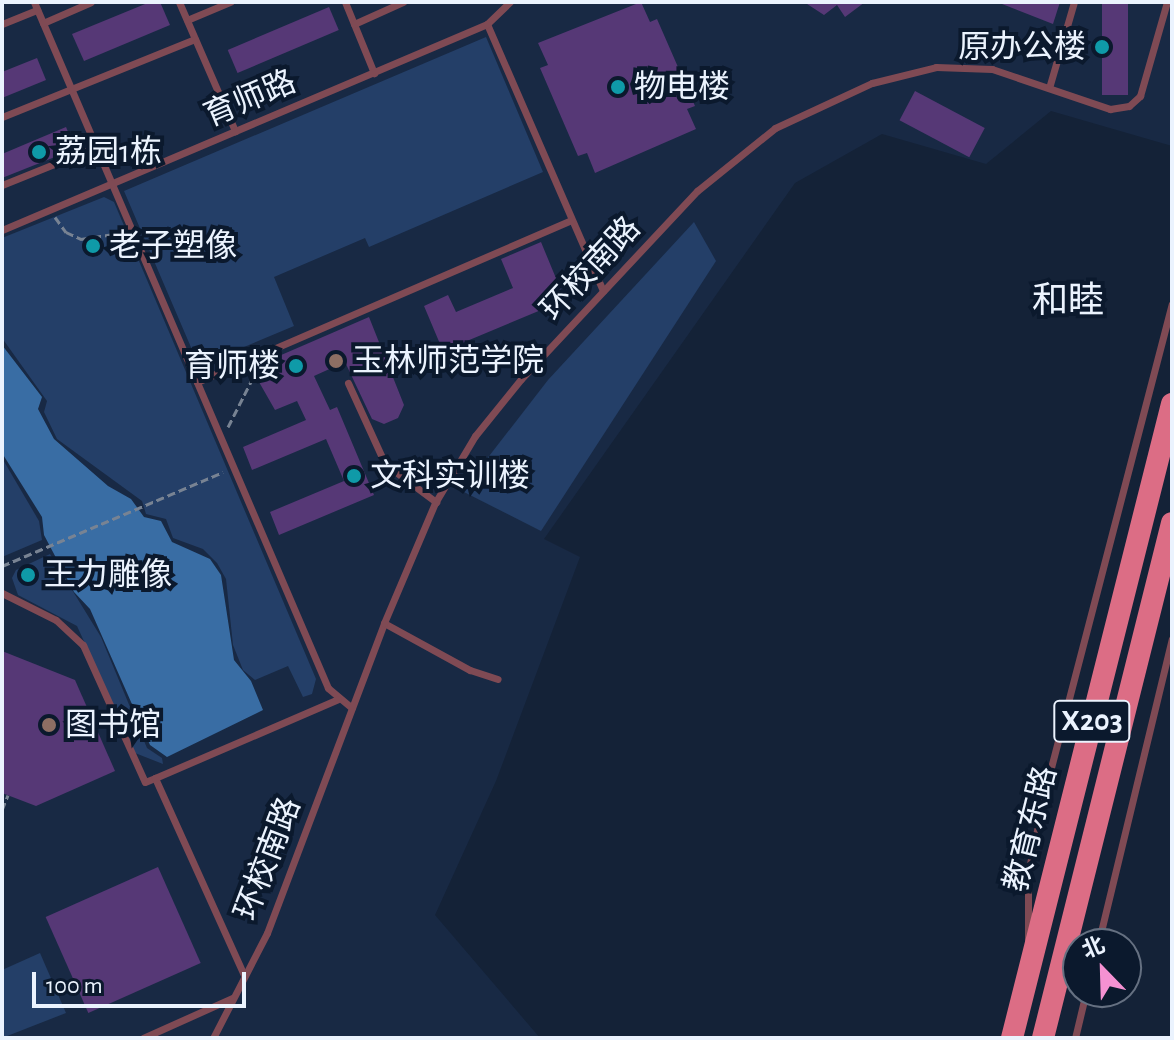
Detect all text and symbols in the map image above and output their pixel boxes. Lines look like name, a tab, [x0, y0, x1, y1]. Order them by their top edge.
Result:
place label: 原办公楼	[958, 28, 1086, 66]
marker: 原办公楼	[1093, 38, 1111, 56]
street label: 育师路	[198, 63, 302, 135]
place label: 物电楼	[634, 68, 730, 106]
marker: 物电楼	[609, 78, 627, 96]
place label: 荔园1栋	[55, 133, 162, 171]
marker: 荔园1栋	[30, 143, 48, 161]
street label: 环校南路	[533, 209, 649, 329]
place label: 老子塑像	[109, 227, 237, 265]
marker: 老子塑像	[84, 237, 102, 255]
district label: 和睦	[1032, 280, 1104, 324]
place label: 玉林师范学院	[352, 342, 544, 380]
place label: 育师楼	[184, 347, 280, 385]
marker: 玉林师范学院	[327, 352, 345, 370]
marker: 育师楼	[287, 357, 305, 375]
place label: 文科实训楼	[370, 457, 530, 495]
marker: 文科实训楼	[345, 467, 363, 485]
place label: 王力雕像	[44, 556, 172, 594]
marker: 王力雕像	[19, 566, 37, 584]
road number: X203	[1052, 695, 1132, 747]
place label: 图书馆	[65, 706, 161, 744]
marker: 图书馆	[40, 716, 58, 734]
street label: 教育东路	[997, 762, 1065, 896]
street label: 环校南路	[227, 792, 309, 926]
north arrow	[1062, 928, 1142, 1008]
text: 北	[1079, 933, 1108, 962]
scale bar	[36, 956, 250, 1006]
text: 100 m	[46, 974, 103, 998]

